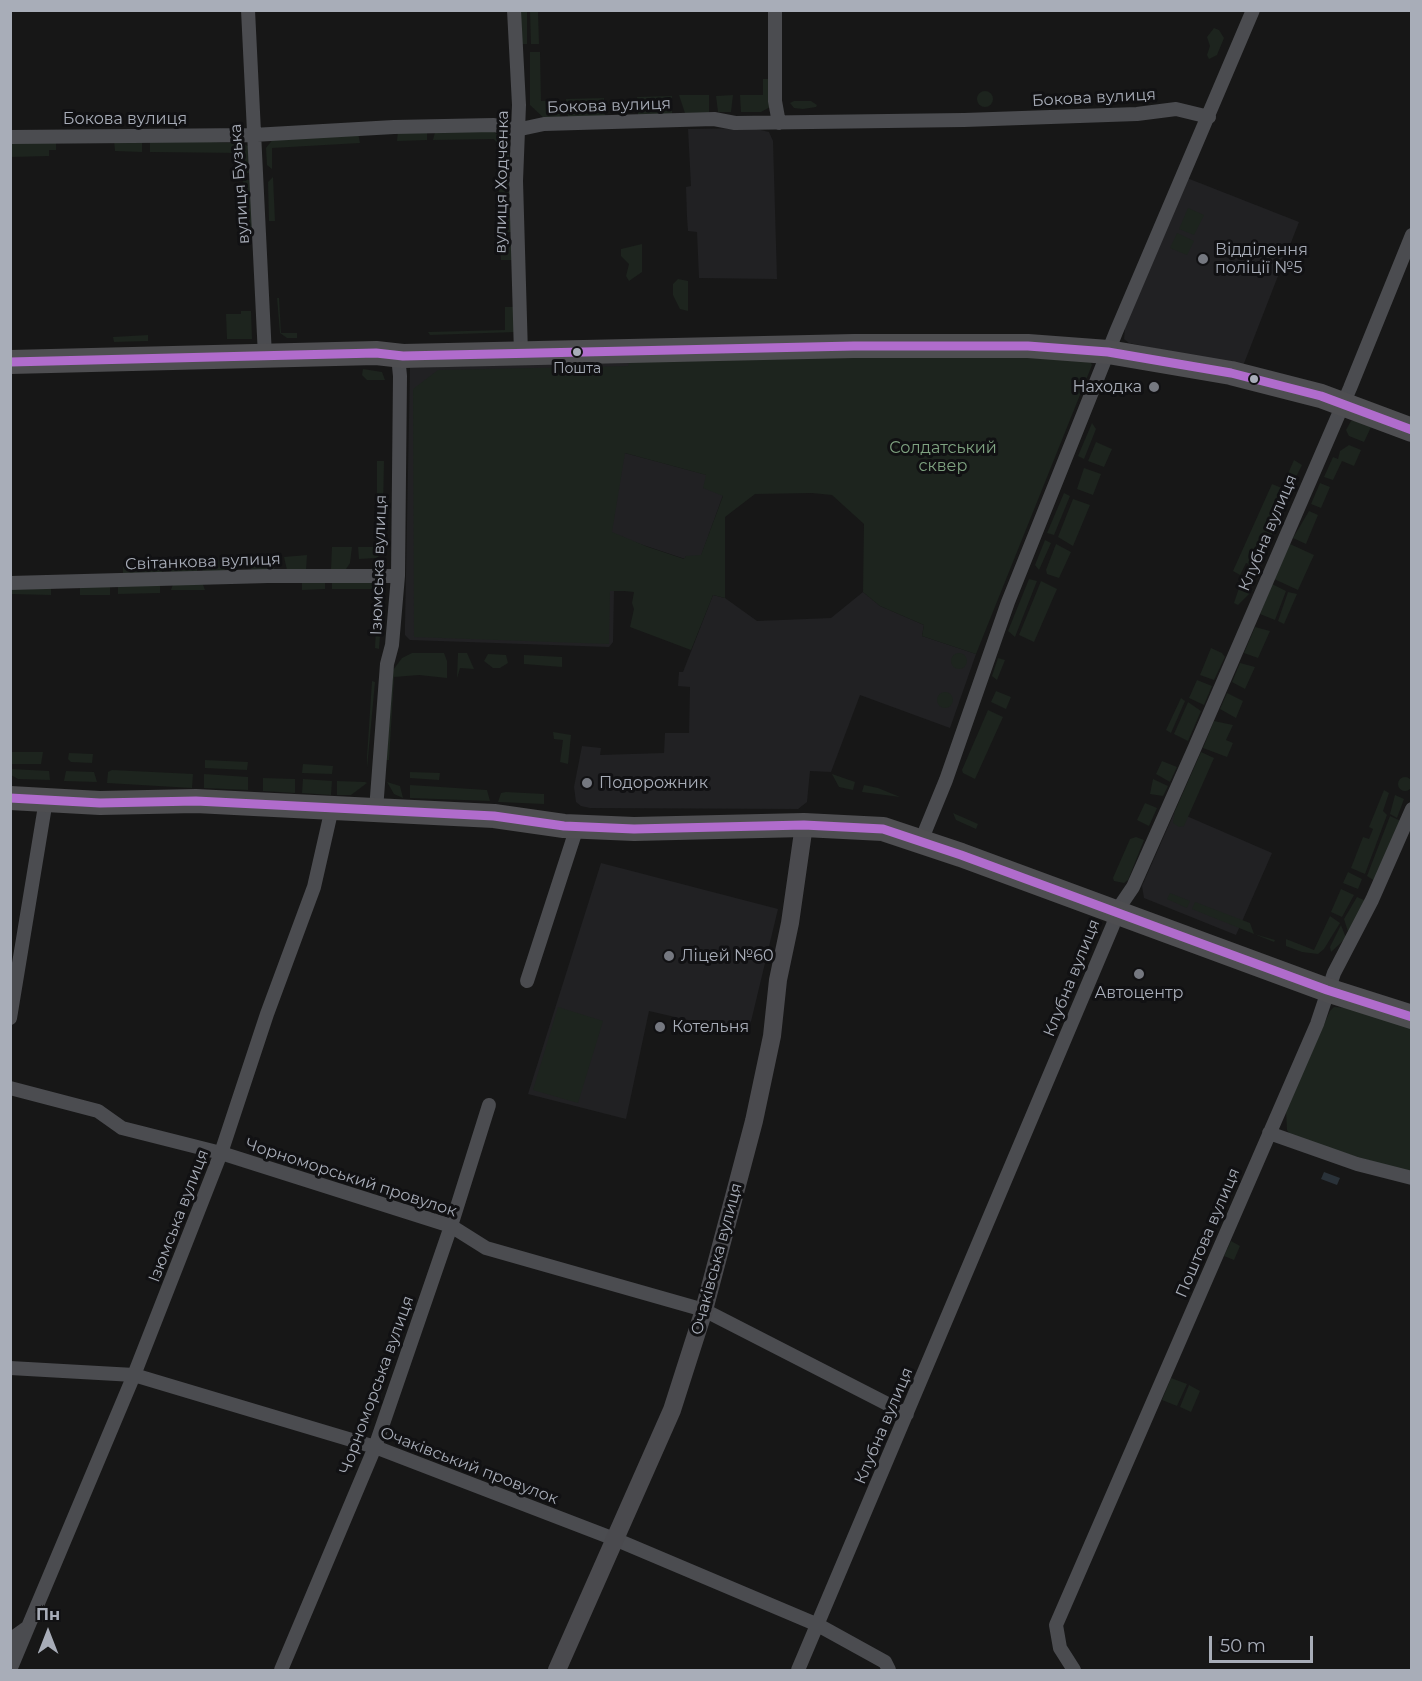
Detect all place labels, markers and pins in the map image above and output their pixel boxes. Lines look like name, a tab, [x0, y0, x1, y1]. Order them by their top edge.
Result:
place label: Відділення поліції №5	[1215, 240, 1308, 278]
marker: Відділення поліції №5	[1196, 252, 1210, 266]
marker: Пошта	[571, 346, 583, 358]
place label: Пошта	[553, 361, 601, 377]
unlabelled marker	[1248, 373, 1260, 385]
place label: Находка	[1072, 377, 1142, 397]
marker: Находка	[1147, 380, 1161, 394]
place label: Подорожник	[599, 773, 708, 793]
marker: Подорожник	[580, 776, 594, 790]
place label: Ліцей №60	[681, 946, 774, 966]
marker: Ліцей №60	[662, 949, 676, 963]
marker: Автоцентр	[1132, 967, 1146, 981]
place label: Автоцентр	[1094, 983, 1184, 1003]
place label: Котельня	[672, 1017, 749, 1037]
marker: Котельня	[653, 1020, 667, 1034]

